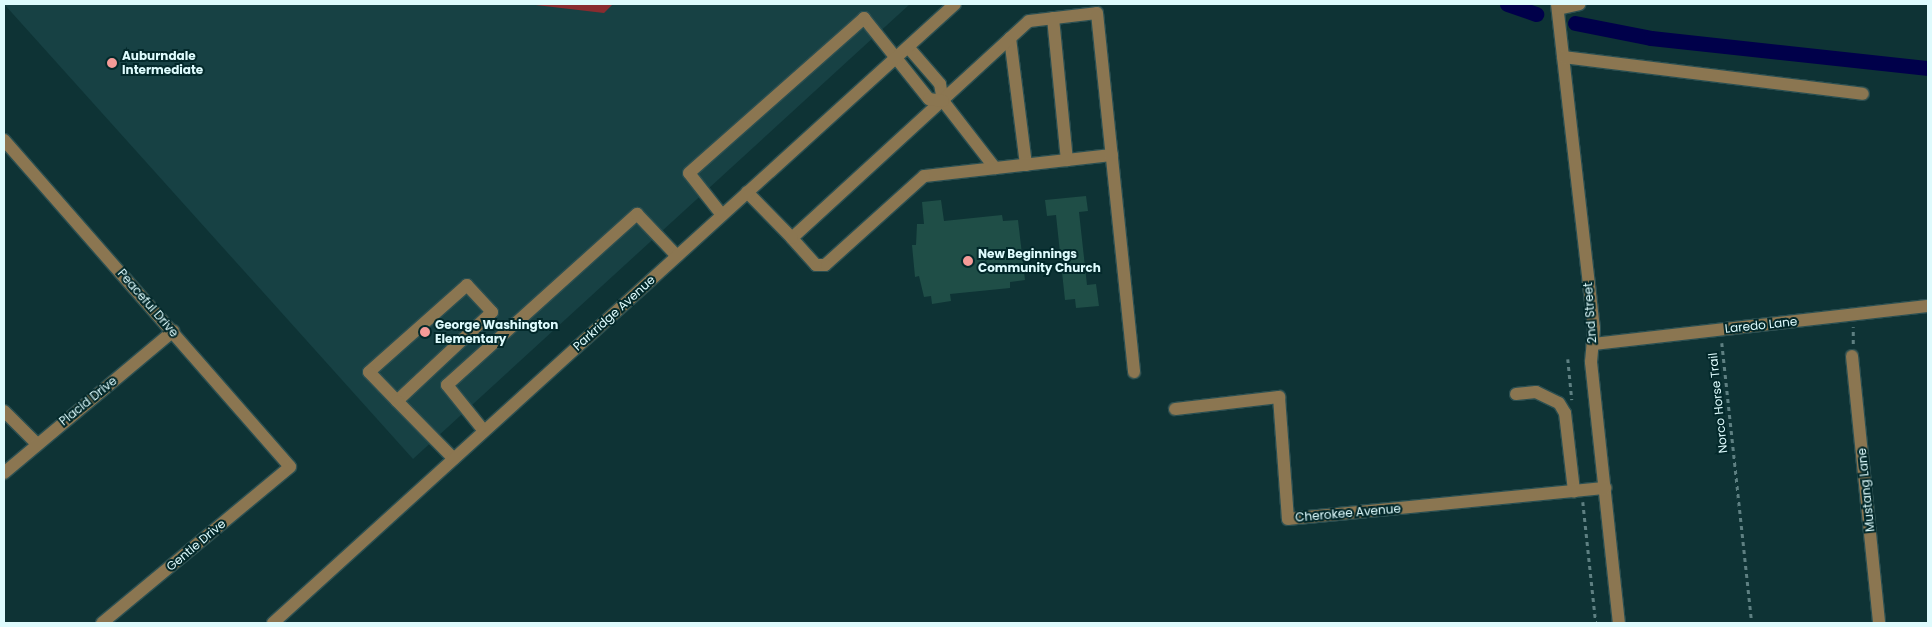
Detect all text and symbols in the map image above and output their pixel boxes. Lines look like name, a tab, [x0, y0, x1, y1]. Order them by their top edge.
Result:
place label: Auburndale Intermediate	[122, 49, 203, 77]
marker: Auburndale Intermediate	[106, 57, 118, 69]
place label: New Beginnings Community Church	[978, 247, 1101, 275]
marker: New Beginnings Community Church	[962, 255, 974, 267]
street label: Peaceful Drive	[115, 266, 181, 340]
street label: Parkridge Avenue	[570, 272, 658, 354]
street label: 2nd Street	[1581, 282, 1599, 344]
street label: Laredo Lane	[1724, 314, 1798, 336]
place label: George Washington Elementary	[435, 318, 558, 346]
marker: George Washington Elementary	[419, 326, 431, 338]
street label: Norco Horse Trail	[1706, 352, 1730, 454]
street label: Placid Drive	[56, 373, 120, 429]
street label: Mustang Lane	[1854, 447, 1878, 533]
street label: Cherokee Avenue	[1295, 501, 1401, 525]
street label: Gentle Drive	[164, 516, 228, 574]

